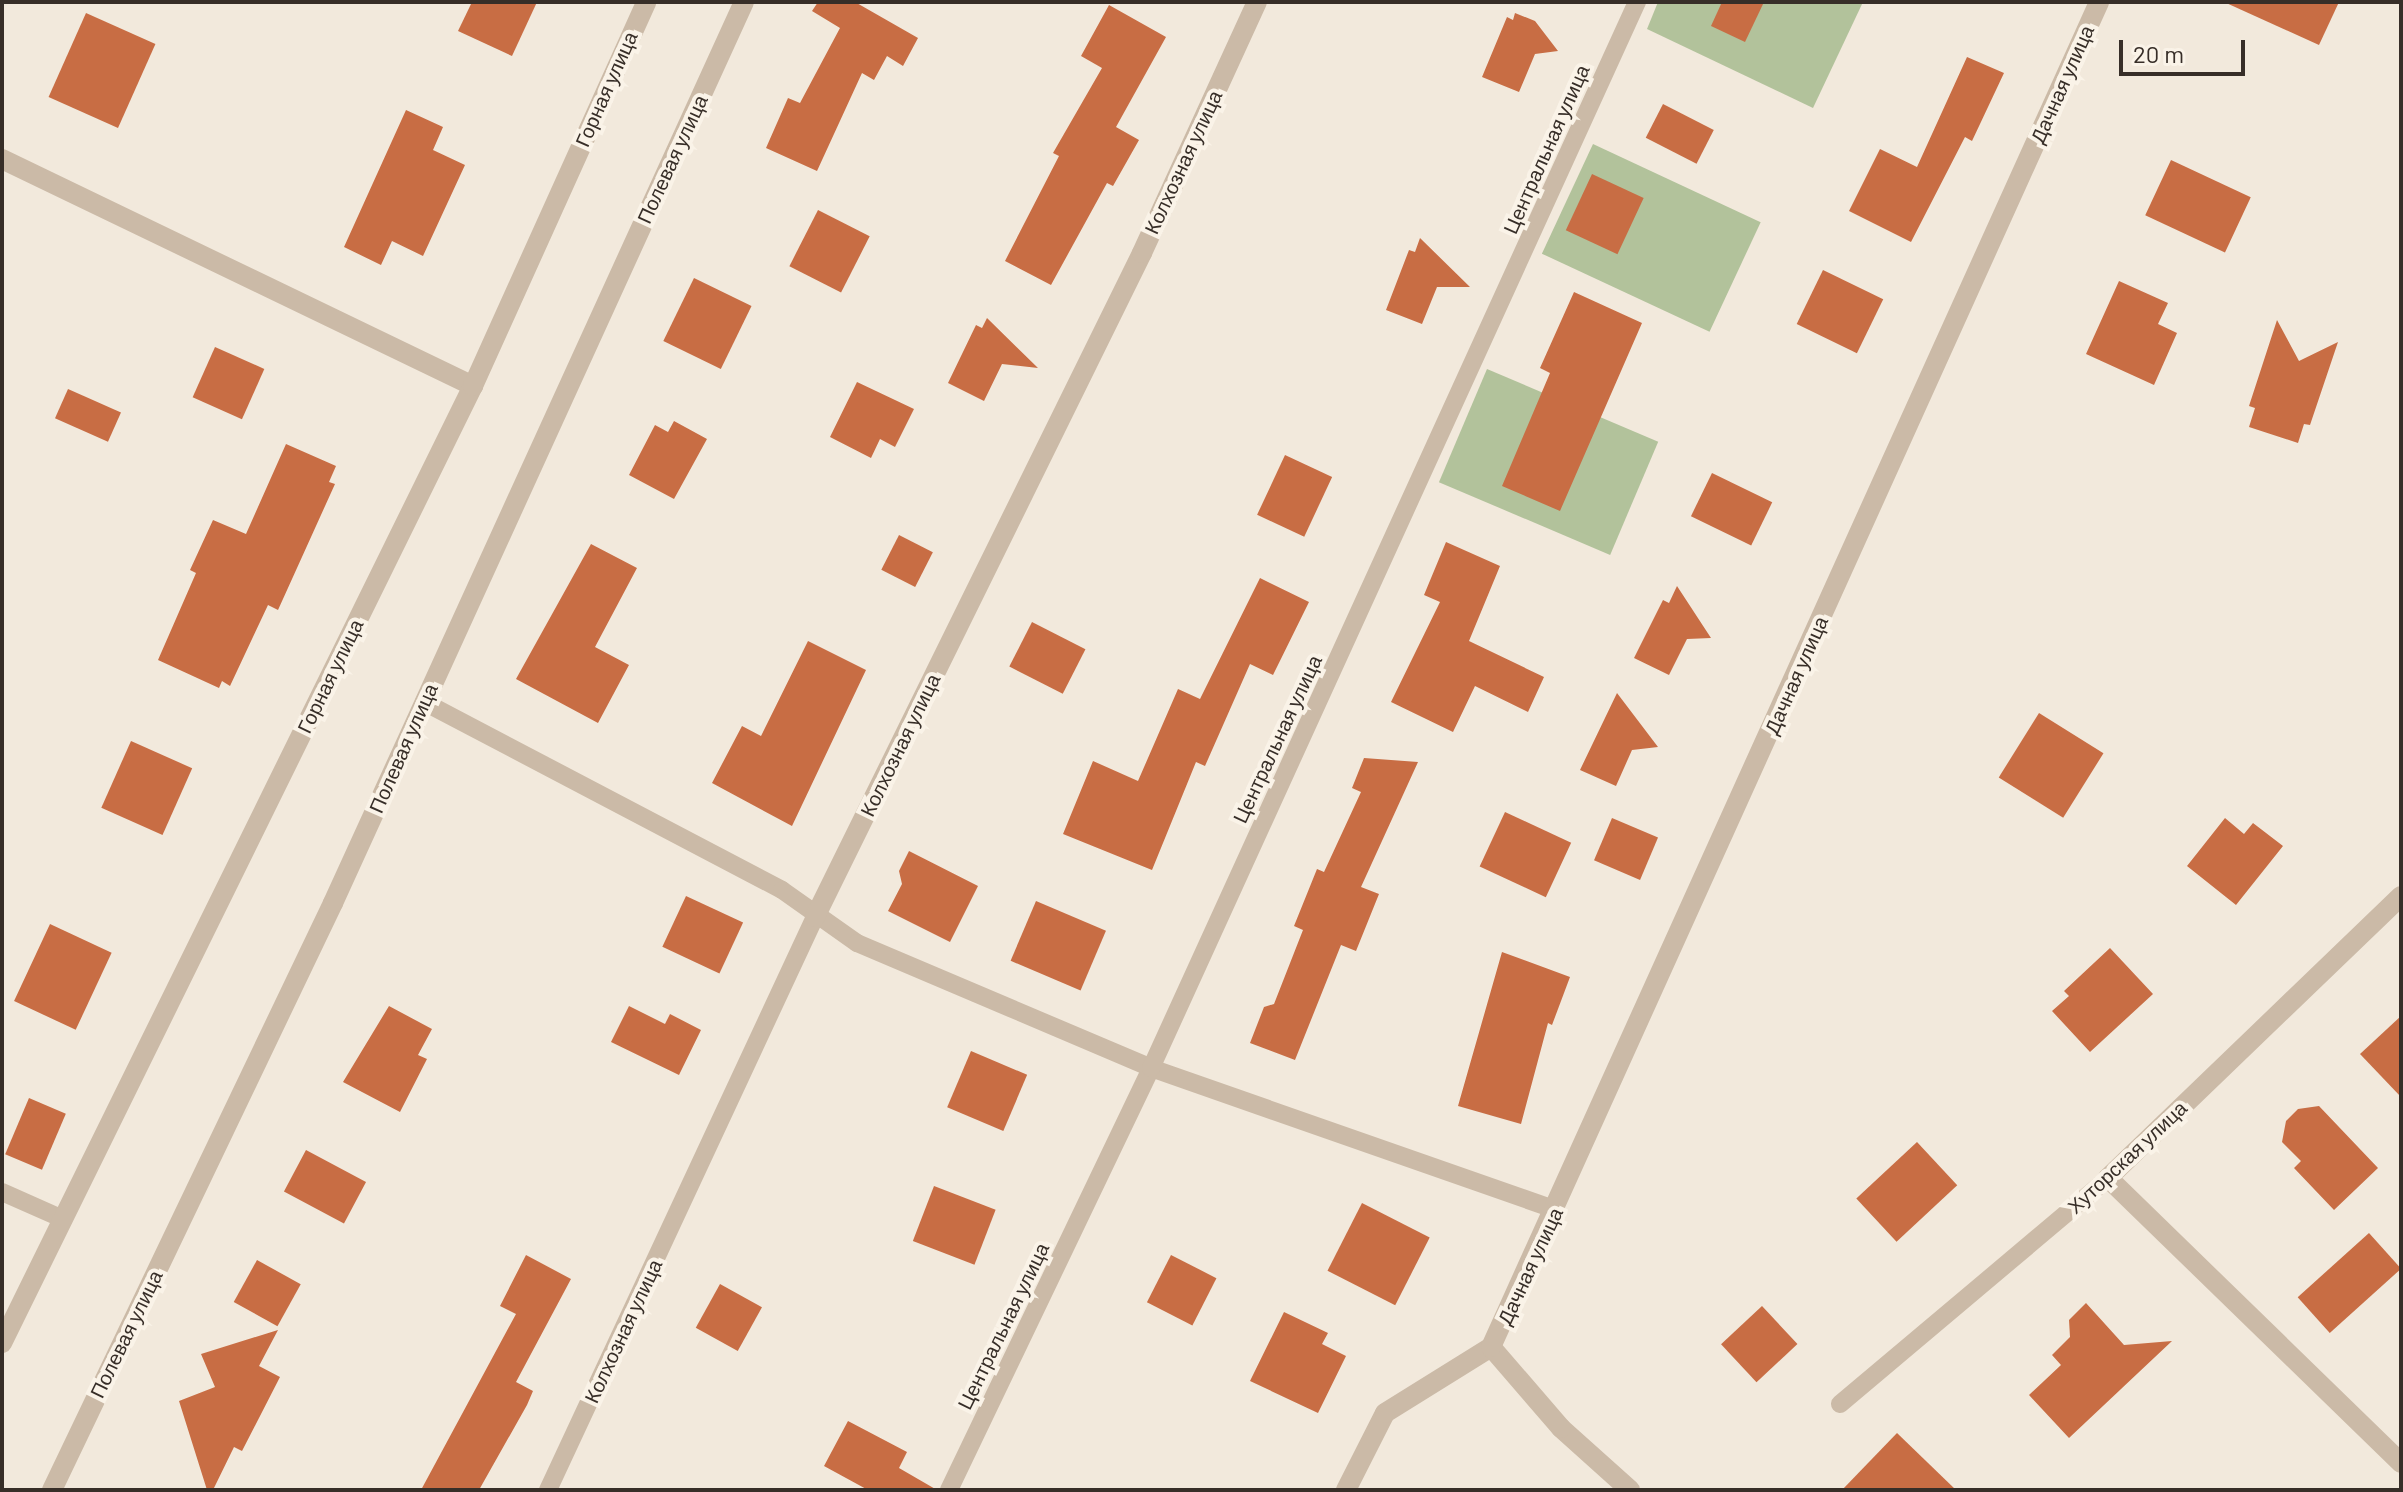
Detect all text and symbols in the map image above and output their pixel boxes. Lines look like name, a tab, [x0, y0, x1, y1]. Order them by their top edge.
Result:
street label: Дачная улица	[2025, 21, 2099, 147]
scale bar	[2123, 24, 2249, 74]
street label: Горная улица	[570, 28, 642, 150]
text: 20 m	[2133, 39, 2184, 68]
street label: Центральная улица	[1498, 61, 1594, 237]
street label: Колхозная улица	[1139, 86, 1227, 238]
street label: Полевая улица	[632, 91, 712, 227]
street label: Дачная улица	[1759, 612, 1833, 738]
street label: Горная улица	[292, 615, 368, 737]
street label: Центральная улица	[1228, 651, 1326, 827]
street label: Колхозная улица	[855, 670, 945, 820]
street label: Полевая улица	[364, 680, 442, 816]
street label: Хуторская улица	[2062, 1096, 2192, 1218]
street label: Дачная улица	[1492, 1204, 1568, 1328]
street label: Центральная улица	[952, 1239, 1054, 1413]
street label: Колхозная улица	[579, 1255, 667, 1407]
street label: Полевая улица	[85, 1266, 167, 1402]

